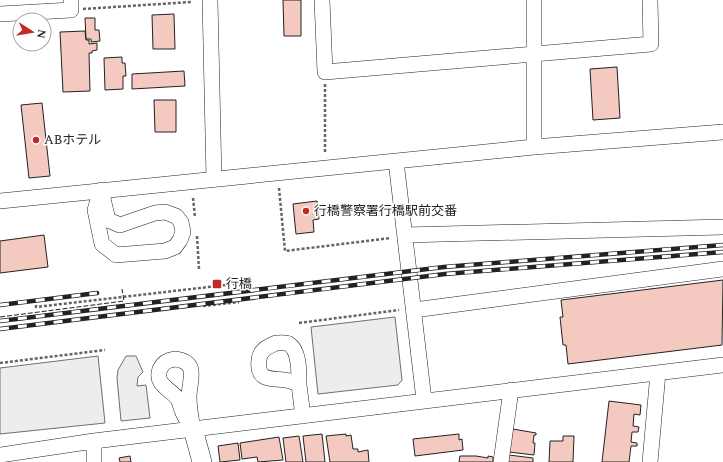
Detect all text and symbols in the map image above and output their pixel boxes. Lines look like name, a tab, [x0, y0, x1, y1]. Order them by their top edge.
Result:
north arrow	[12, 12, 52, 52]
text: N	[32, 28, 51, 40]
place label: ABホテル	[44, 130, 101, 150]
marker: ABホテル	[31, 135, 41, 145]
place label: 行橋警察署行橋駅前交番	[314, 201, 457, 221]
marker: 行橋警察署行橋駅前交番	[301, 206, 311, 216]
place label: 行橋	[226, 274, 252, 294]
marker: 行橋	[211, 278, 223, 290]

